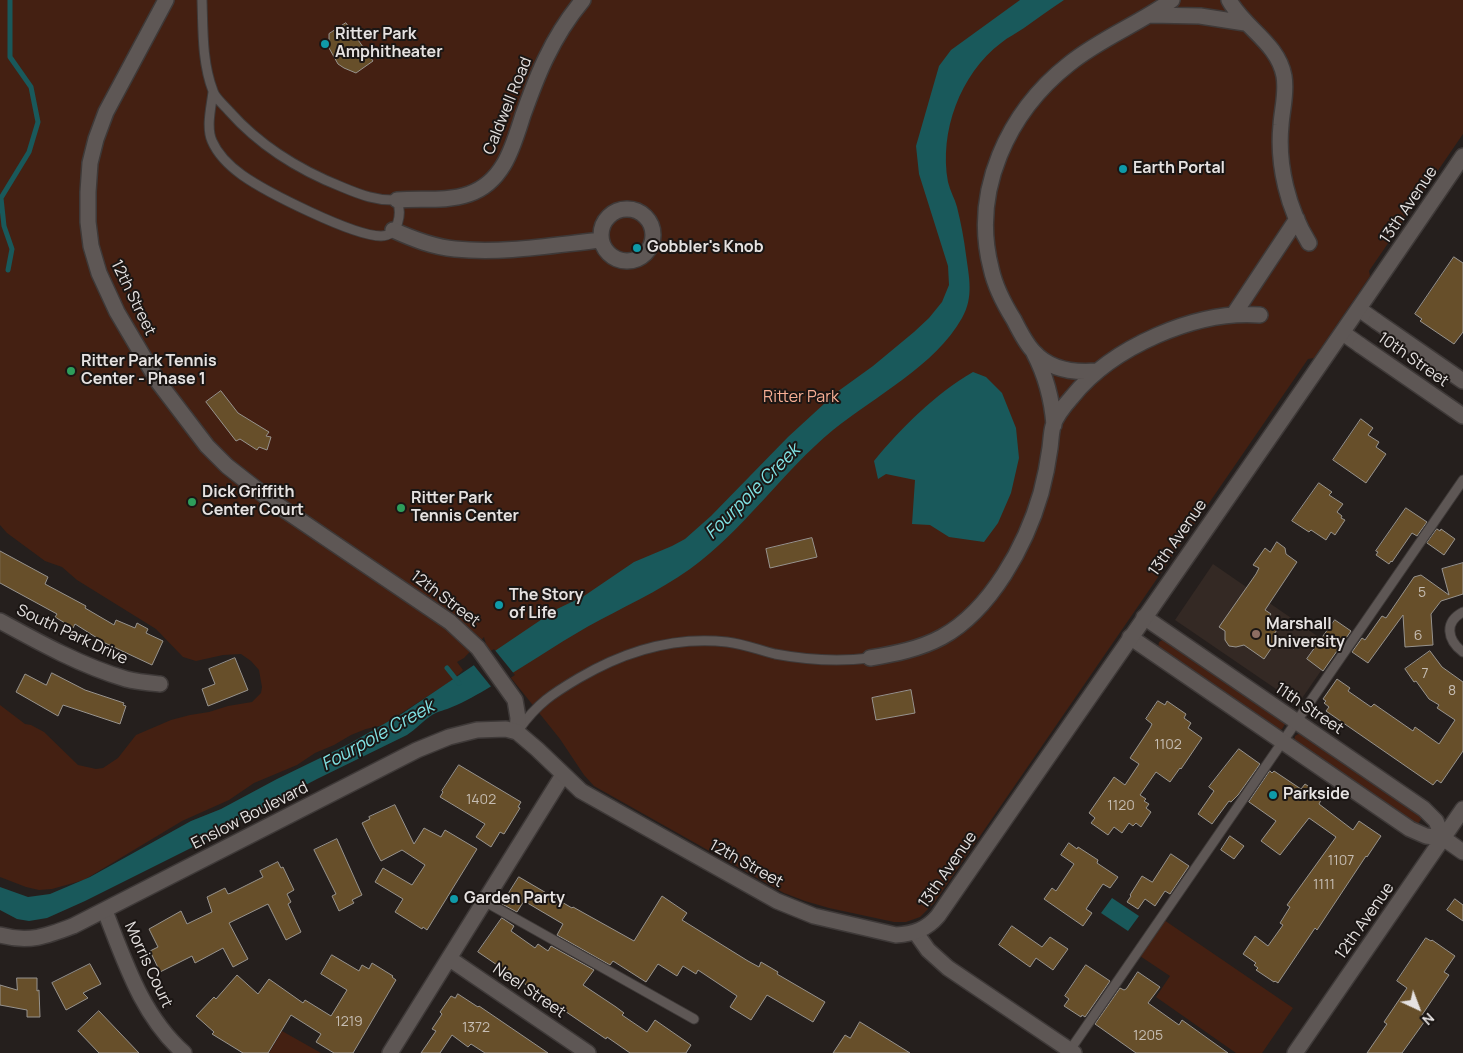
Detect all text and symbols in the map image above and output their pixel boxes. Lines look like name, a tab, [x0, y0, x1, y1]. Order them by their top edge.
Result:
place label: Ritter Park Amphitheater	[335, 25, 443, 63]
marker: Ritter Park Amphitheater	[319, 38, 331, 50]
street label: Caldwell Road	[480, 54, 536, 158]
place label: Earth Portal	[1133, 159, 1225, 179]
marker: Earth Portal	[1117, 163, 1129, 175]
street label: 13th Avenue	[1376, 163, 1442, 247]
place label: Gobbler's Knob	[647, 238, 764, 258]
marker: Gobbler's Knob	[631, 242, 643, 254]
street label: 12th Street	[107, 257, 159, 339]
street label: 10th Street	[1374, 329, 1452, 391]
place label: Ritter Park Tennis Center - Phase 1	[81, 352, 217, 390]
marker: Ritter Park Tennis Center - Phase 1	[65, 365, 77, 377]
park label: Ritter Park	[763, 388, 839, 408]
water label: Fourpole Creek	[701, 440, 805, 544]
place label: Dick Griffith Center Court	[202, 483, 304, 521]
place label: Ritter Park Tennis Center	[411, 489, 519, 527]
marker: Dick Griffith Center Court	[186, 496, 198, 508]
street label: 13th Avenue	[1145, 496, 1211, 580]
marker: Ritter Park Tennis Center	[395, 502, 407, 514]
street label: 12th Street	[407, 567, 483, 631]
house number: 5	[1418, 585, 1426, 601]
place label: The Story of Life	[509, 586, 584, 624]
marker: The Story of Life	[493, 599, 505, 611]
street label: South Park Drive	[13, 601, 131, 669]
place label: Marshall University	[1266, 615, 1345, 653]
marker: Marshall University	[1250, 628, 1262, 640]
house number: 6	[1414, 628, 1422, 644]
house number: 7	[1421, 666, 1429, 682]
street label: 11th Street	[1271, 679, 1347, 739]
house number: 8	[1448, 683, 1456, 699]
water label: Fourpole Creek	[318, 696, 438, 776]
house number: 1102	[1154, 737, 1182, 753]
street label: Enslow Boulevard	[188, 778, 312, 854]
place label: Parkside	[1283, 785, 1350, 805]
marker: Parkside	[1267, 789, 1279, 801]
house number: 1402	[466, 792, 496, 808]
house number: 1120	[1107, 798, 1135, 814]
street label: 13th Avenue	[915, 828, 981, 912]
street label: 12th Street	[706, 836, 786, 892]
house number: 1107	[1328, 853, 1354, 869]
house number: 1111	[1313, 877, 1335, 893]
street label: 12th Avenue	[1332, 879, 1398, 963]
place label: Garden Party	[464, 889, 565, 909]
marker: Garden Party	[448, 893, 460, 905]
street label: Morris Court	[120, 919, 176, 1011]
street label: Neel Street	[489, 960, 569, 1022]
north arrow	[1393, 983, 1443, 1033]
text: N	[1418, 1009, 1439, 1030]
house number: 1219	[335, 1014, 363, 1030]
house number: 1372	[462, 1020, 490, 1036]
house number: 1205	[1133, 1028, 1163, 1044]

